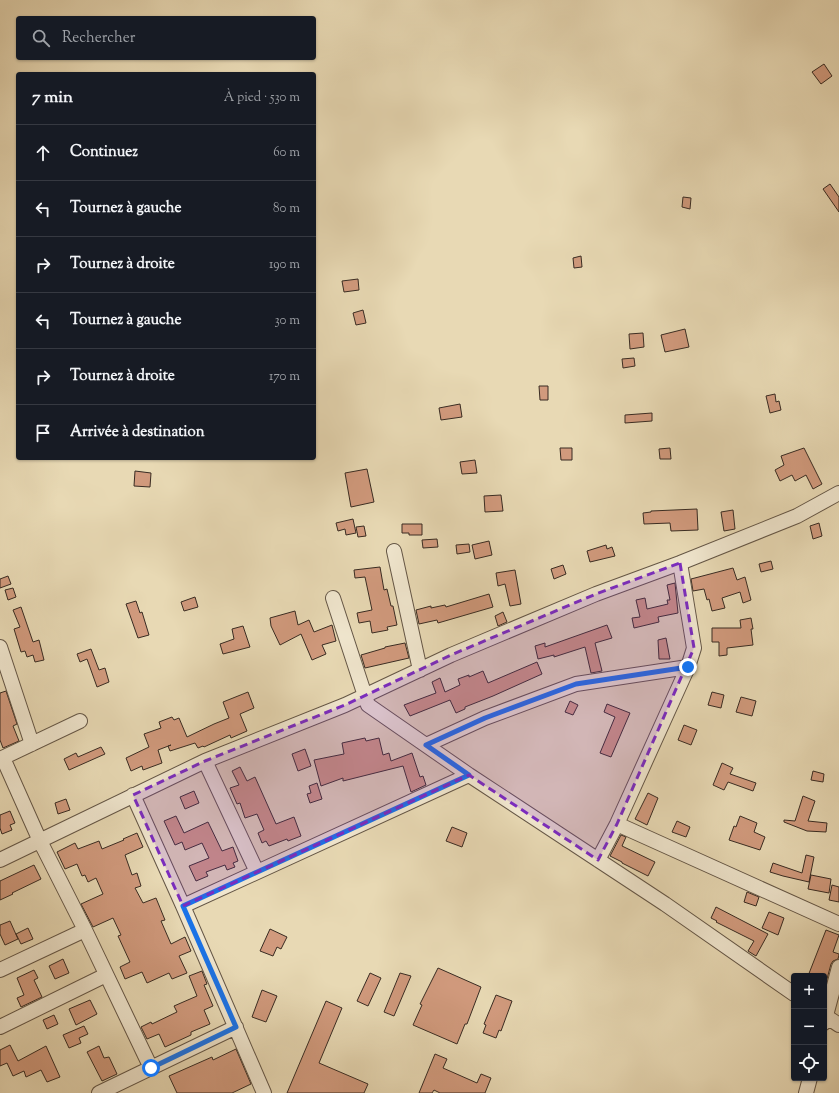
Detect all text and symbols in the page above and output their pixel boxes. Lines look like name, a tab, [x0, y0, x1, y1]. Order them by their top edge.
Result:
search box	[16, 16, 316, 60]
icon: search	[30, 27, 52, 49]
text: Rechercher	[62, 28, 135, 49]
text: 7 min	[32, 86, 73, 110]
text: À pied · 530 m	[224, 89, 300, 107]
icon: ahead	[32, 142, 54, 164]
text: Continuez	[70, 142, 138, 163]
text: 60 m	[273, 144, 300, 162]
icon: left	[32, 198, 54, 220]
text: Tournez à gauche	[70, 198, 181, 219]
text: 80 m	[273, 200, 300, 218]
icon: right	[32, 254, 54, 276]
text: Tournez à droite	[70, 254, 175, 275]
text: 190 m	[269, 256, 300, 274]
icon: left	[32, 310, 54, 332]
text: Tournez à gauche	[70, 310, 181, 331]
text: 30 m	[274, 312, 300, 330]
icon: right	[32, 366, 54, 388]
text: Tournez à droite	[70, 366, 175, 387]
text: 170 m	[269, 368, 300, 386]
icon: arrive	[32, 422, 54, 444]
text: Arrivée à destination	[70, 422, 205, 443]
route end	[679, 658, 697, 676]
map controls	[791, 973, 827, 1081]
button: +	[791, 973, 827, 1009]
button: −	[791, 1009, 827, 1045]
button: locate	[791, 1045, 827, 1081]
route start	[142, 1059, 160, 1077]

